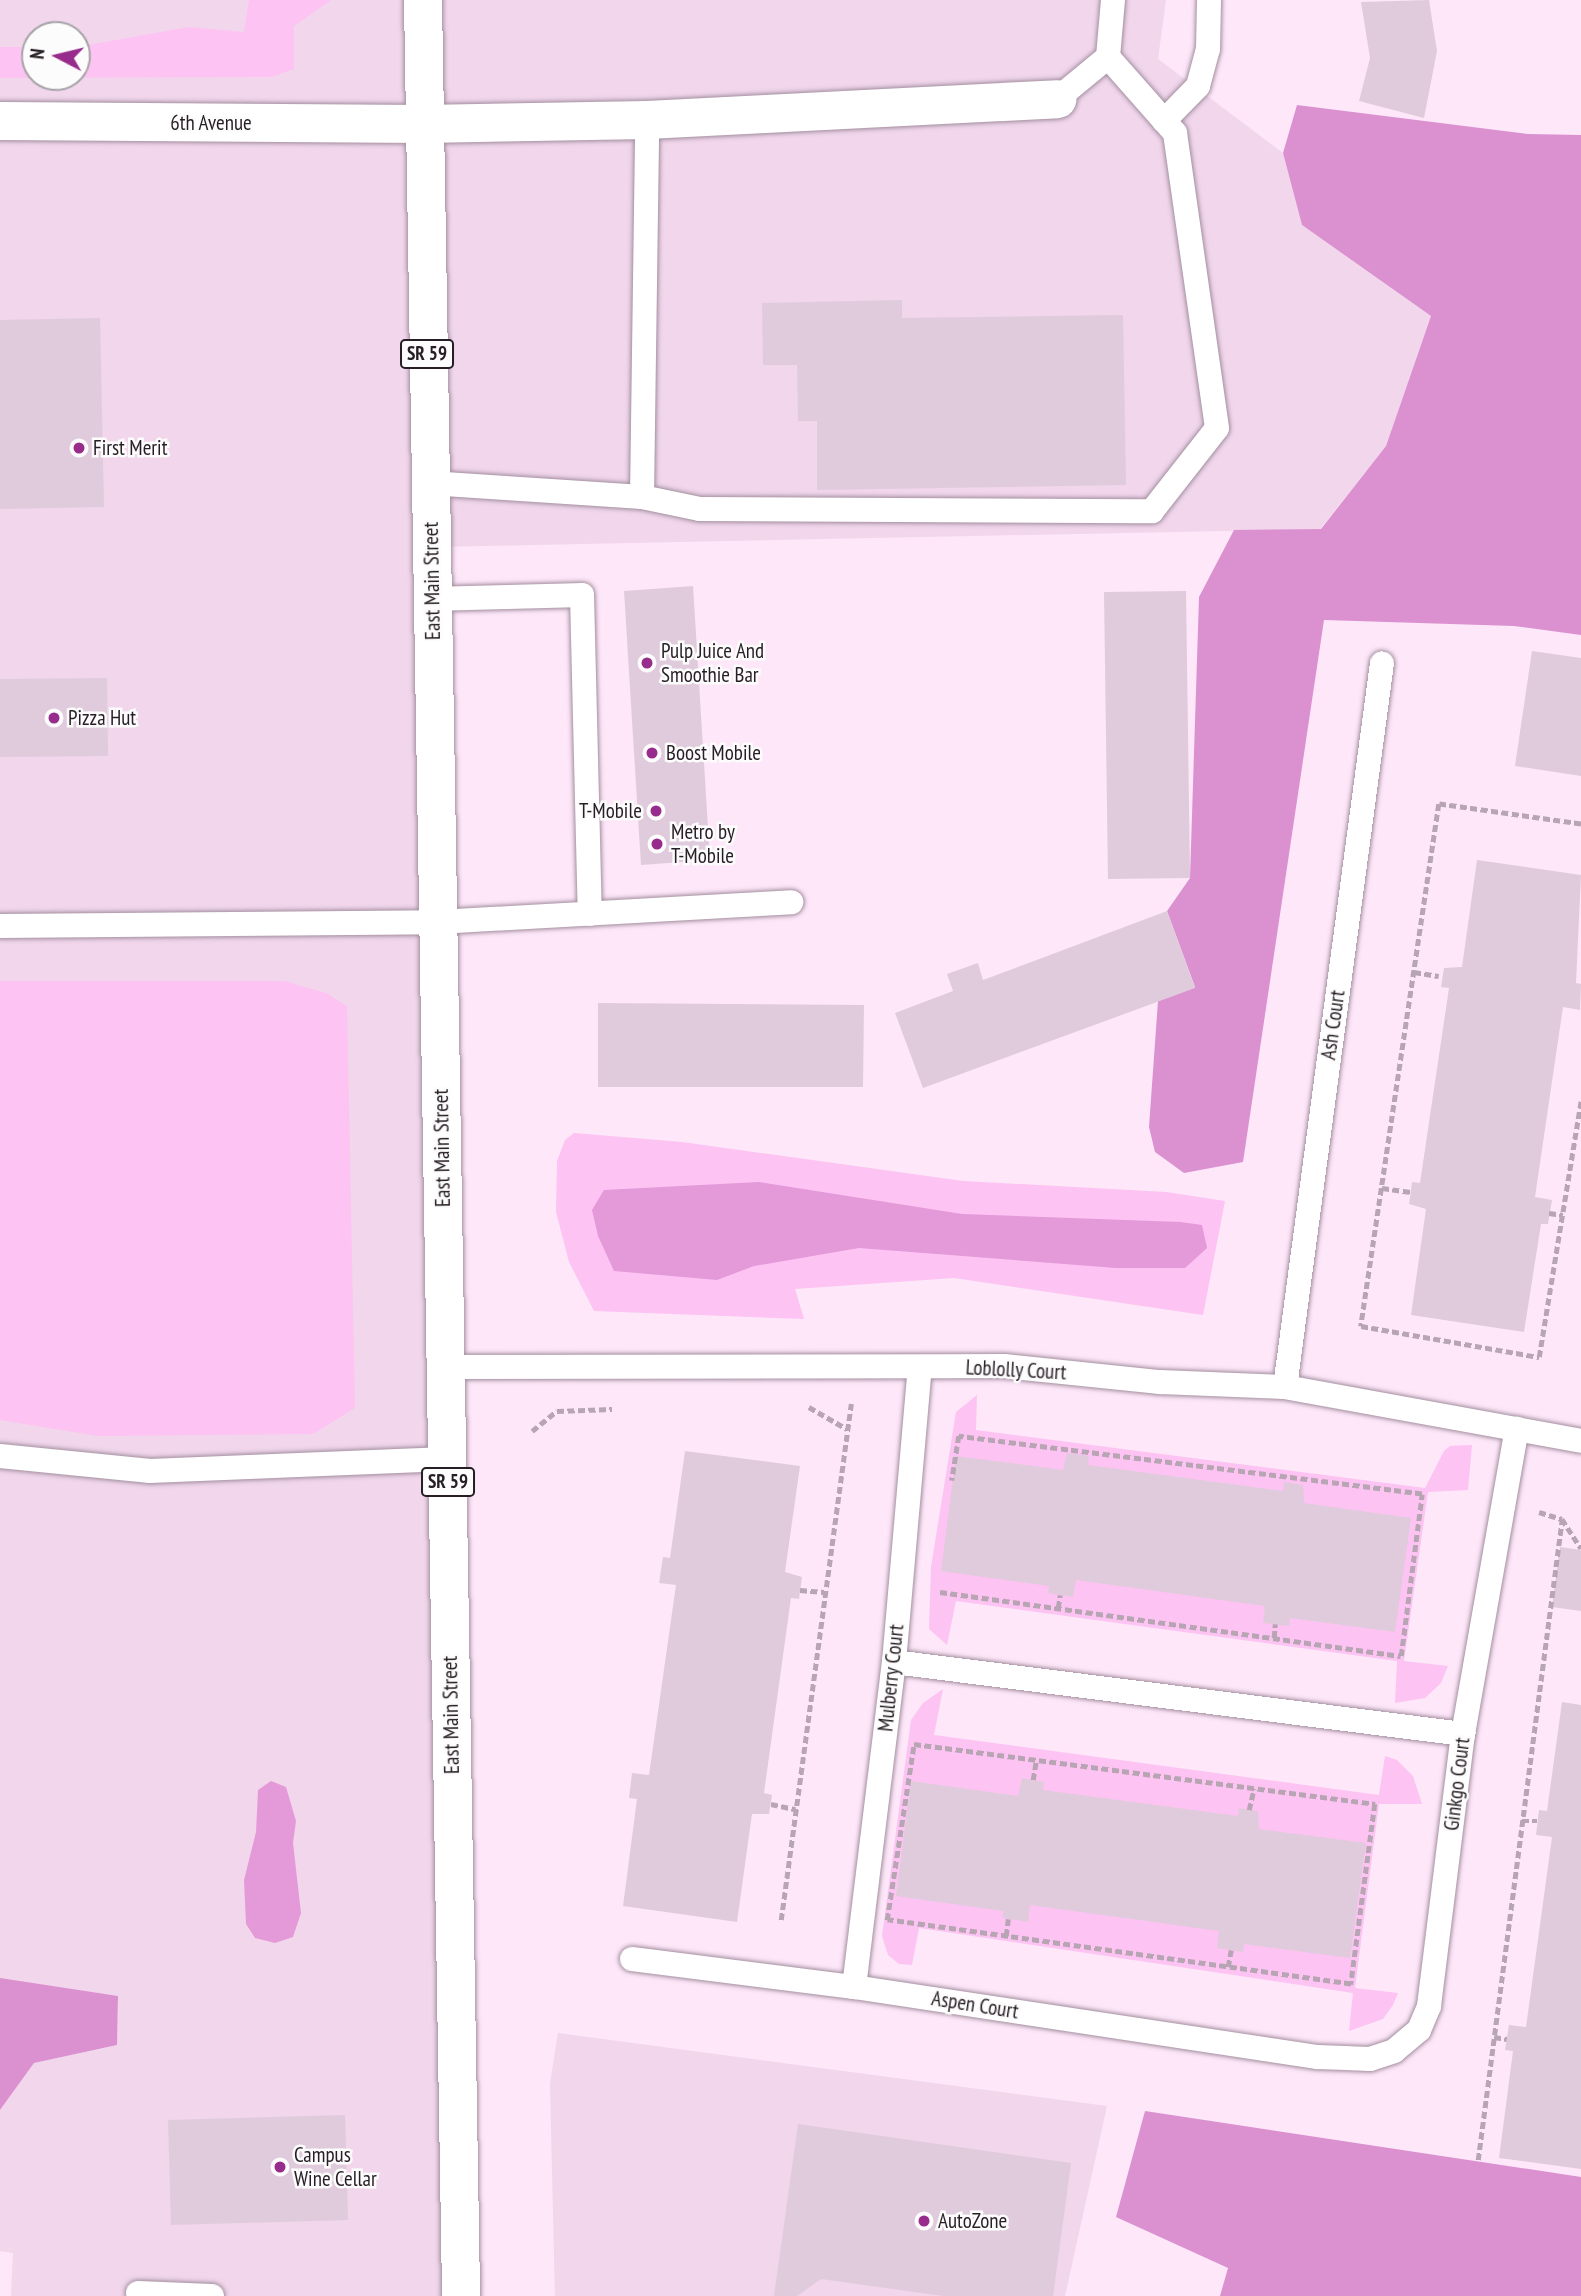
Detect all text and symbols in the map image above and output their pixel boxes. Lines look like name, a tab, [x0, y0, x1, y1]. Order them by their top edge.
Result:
north arrow	[21, 21, 91, 91]
text: N	[25, 47, 50, 60]
street label: 6th Avenue	[170, 110, 252, 136]
road number: SR 59	[399, 338, 455, 370]
place label: First Merit	[93, 435, 167, 461]
marker: First Merit	[71, 440, 87, 456]
street label: East Main Street	[418, 522, 446, 640]
place label: Pulp Juice And Smoothie Bar	[661, 638, 765, 688]
marker: Pulp Juice And Smoothie Bar	[639, 655, 655, 671]
place label: Pizza Hut	[68, 705, 136, 731]
marker: Pizza Hut	[46, 710, 62, 726]
place label: Boost Mobile	[666, 740, 761, 766]
marker: Boost Mobile	[644, 745, 660, 761]
place label: T-Mobile	[579, 798, 642, 824]
marker: T-Mobile	[648, 803, 664, 819]
place label: Metro by T-Mobile	[671, 819, 735, 869]
marker: Metro by T-Mobile	[649, 836, 665, 852]
street label: Ash Court	[1316, 989, 1350, 1061]
street label: East Main Street	[428, 1089, 456, 1207]
street label: Loblolly Court	[965, 1355, 1067, 1385]
road number: SR 59	[420, 1466, 476, 1498]
street label: Mulberry Court	[873, 1623, 909, 1733]
street label: East Main Street	[437, 1656, 465, 1774]
street label: Ginkgo Court	[1439, 1736, 1475, 1832]
street label: Aspen Court	[930, 1986, 1020, 2024]
place label: Campus Wine Cellar	[294, 2142, 377, 2192]
marker: Campus Wine Cellar	[272, 2159, 288, 2175]
place label: AutoZone	[938, 2208, 1007, 2234]
marker: AutoZone	[916, 2213, 932, 2229]

